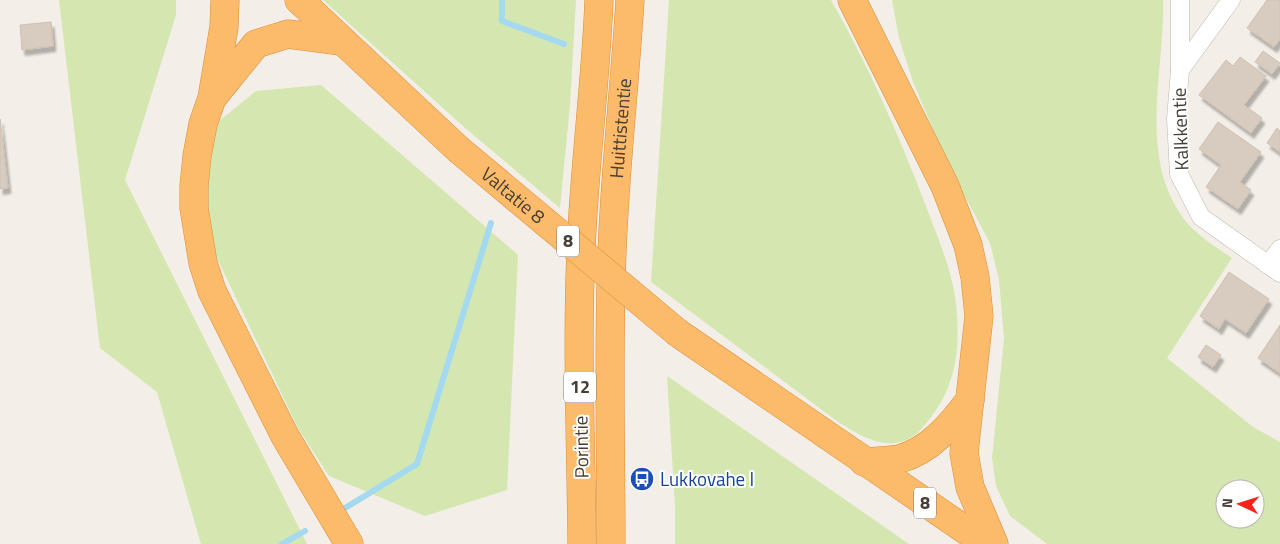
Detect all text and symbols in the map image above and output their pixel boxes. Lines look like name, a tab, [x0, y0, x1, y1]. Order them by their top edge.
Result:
street label: Huittistentie	[601, 77, 638, 179]
street label: Kalkkentie	[1164, 87, 1195, 171]
street label: Valtatie 8	[475, 159, 552, 231]
road number: 8	[557, 226, 579, 256]
road number: 12	[564, 372, 596, 402]
street label: Porintie	[565, 415, 596, 479]
place label: Lukkovahe I	[660, 464, 754, 493]
bus stop icon: Lukkovahe I	[629, 466, 655, 492]
north arrow	[1215, 479, 1265, 529]
road number: 8	[914, 488, 936, 518]
text: N	[1216, 497, 1237, 509]

